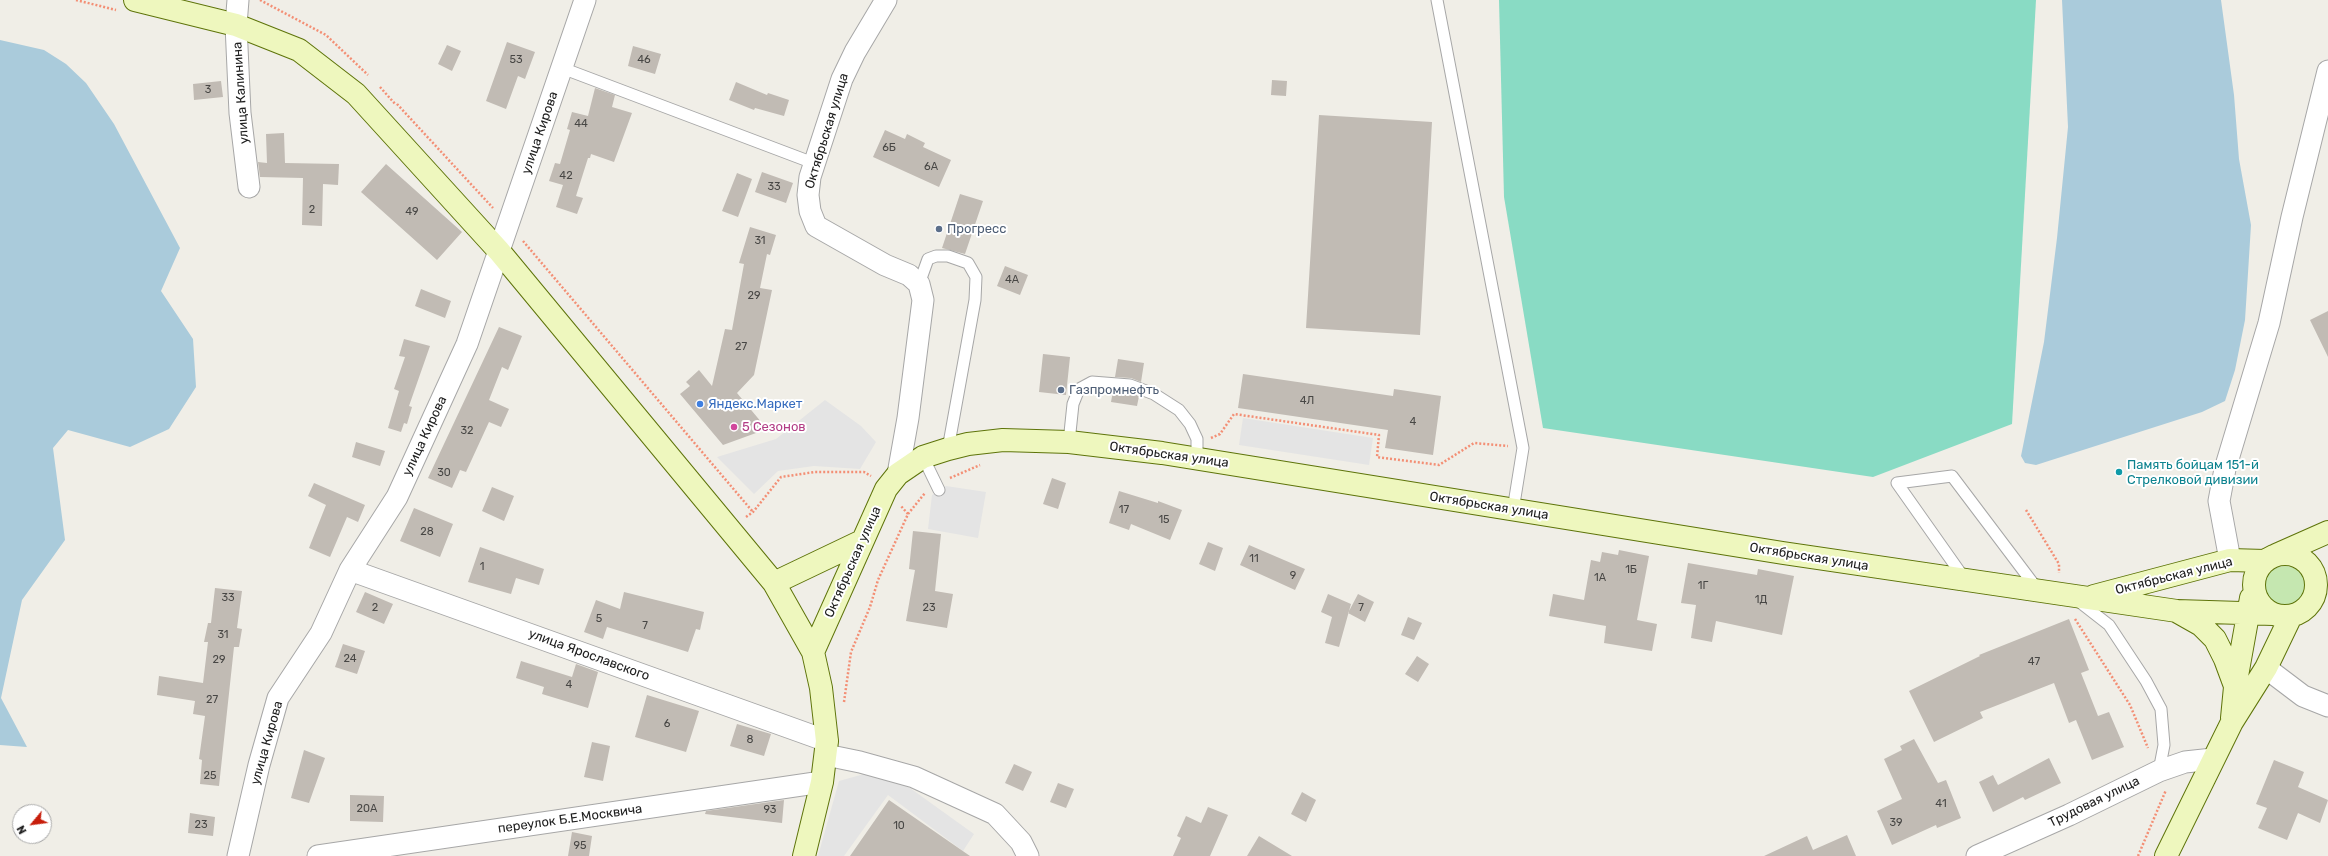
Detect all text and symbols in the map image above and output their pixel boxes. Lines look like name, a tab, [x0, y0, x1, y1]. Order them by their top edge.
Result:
street label: улица Калинина	[230, 41, 252, 145]
house number: 53	[509, 53, 523, 67]
house number: 46	[637, 53, 651, 67]
street label: Октябрьская улица	[802, 71, 852, 191]
house number: 3	[205, 83, 211, 97]
street label: улица Кирова	[519, 90, 561, 176]
house number: 44	[574, 117, 588, 131]
house number: 6Б	[882, 141, 896, 155]
house number: 6А	[924, 160, 938, 174]
house number: 42	[559, 169, 573, 183]
house number: 33	[767, 180, 781, 194]
house number: 2	[309, 203, 315, 217]
house number: 49	[405, 205, 419, 219]
place label: Прогресс	[947, 221, 1006, 237]
marker: Прогресс	[934, 224, 944, 234]
house number: 31	[754, 234, 766, 248]
house number: 4А	[1005, 273, 1019, 287]
house number: 29	[748, 289, 760, 303]
house number: 27	[735, 340, 747, 354]
place label: Газпромнефть	[1069, 382, 1159, 398]
marker: Газпромнефть	[1056, 385, 1066, 395]
street label: улица Кирова	[400, 394, 450, 478]
house number: 4Л	[1300, 394, 1314, 408]
place label: Яндекс.Маркет	[708, 396, 802, 412]
marker: Яндекс.Маркет	[695, 399, 705, 409]
house number: 4	[1410, 415, 1416, 429]
place label: 5 Сезонов	[742, 419, 806, 435]
marker: 5 Сезонов	[729, 422, 739, 432]
house number: 32	[460, 424, 474, 438]
street label: Октябрьская улица	[1108, 439, 1230, 471]
place label: Память бойцам 151-й Стрелковой дивизии	[2127, 457, 2259, 488]
house number: 30	[437, 466, 451, 480]
marker: Память бойцам 151-й Стрелковой дивизии	[2114, 467, 2124, 477]
street label: Октябрьская улица	[1428, 489, 1550, 523]
house number: 17	[1119, 503, 1129, 517]
street label: Октябрьская улица	[821, 504, 885, 620]
house number: 15	[1158, 513, 1170, 527]
house number: 28	[420, 525, 434, 539]
street label: Октябрьская улица	[1748, 540, 1870, 574]
house number: 11	[1249, 552, 1259, 566]
street label: Октябрьская улица	[2114, 554, 2234, 598]
house number: 1	[480, 560, 484, 574]
house number: 1Б	[1625, 563, 1637, 577]
house number: 9	[1290, 569, 1296, 583]
house number: 1А	[1594, 571, 1606, 585]
house number: 1Г	[1698, 579, 1708, 593]
house number: 33	[221, 591, 235, 605]
house number: 1Д	[1755, 593, 1767, 607]
house number: 2	[372, 601, 378, 615]
house number: 23	[922, 601, 936, 615]
house number: 7	[1358, 601, 1364, 615]
house number: 5	[596, 612, 602, 626]
house number: 7	[642, 619, 648, 633]
street label: улица Ярославского	[526, 626, 652, 684]
house number: 31	[217, 628, 229, 642]
house number: 24	[343, 652, 357, 666]
house number: 29	[213, 653, 225, 667]
house number: 47	[2028, 655, 2040, 669]
house number: 4	[566, 678, 572, 692]
house number: 27	[206, 693, 218, 707]
street label: улица Кирова	[248, 699, 286, 787]
house number: 6	[664, 717, 670, 731]
house number: 8	[747, 733, 753, 747]
house number: 25	[204, 769, 216, 783]
street label: Трудовая улица	[2046, 773, 2142, 831]
house number: 41	[1935, 797, 1947, 811]
street label: переулок Б.Е.Москвича	[497, 801, 643, 837]
house number: 20А	[357, 802, 377, 816]
house number: 93	[764, 803, 776, 817]
north arrow	[12, 804, 52, 844]
house number: 39	[1889, 816, 1903, 830]
house number: 23	[194, 818, 208, 832]
house number: 10	[893, 819, 905, 833]
text: N	[14, 823, 30, 836]
house number: 95	[573, 839, 587, 853]

